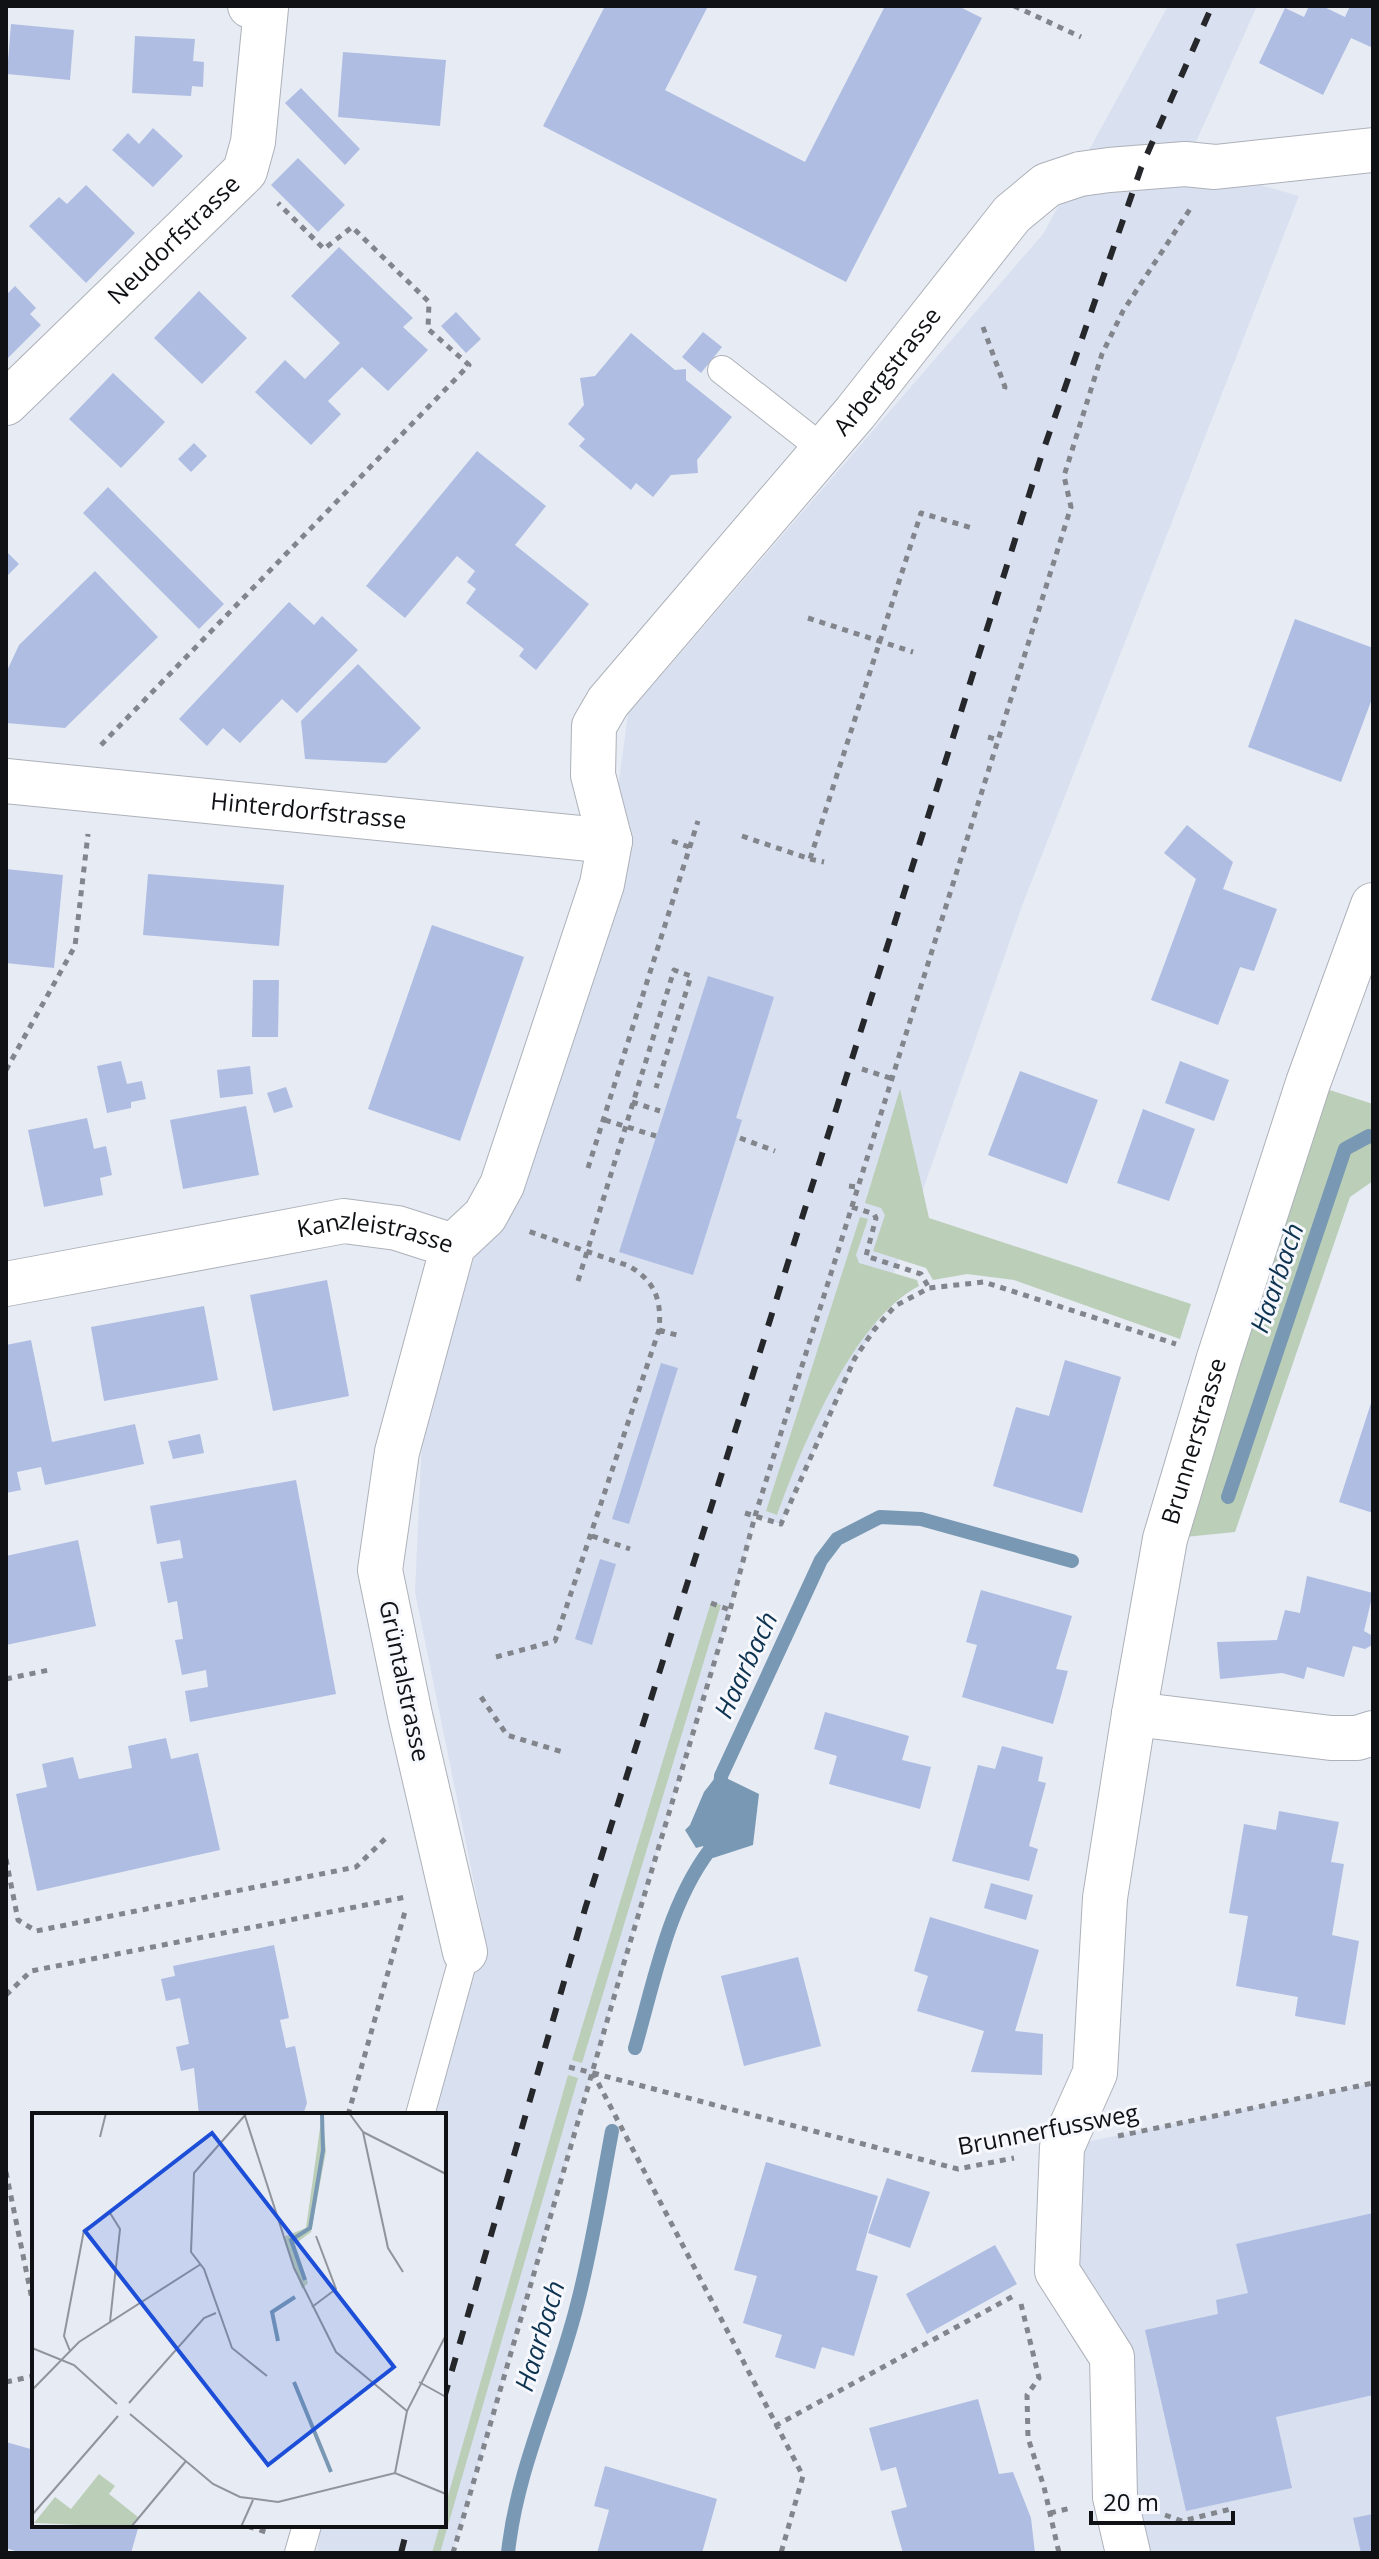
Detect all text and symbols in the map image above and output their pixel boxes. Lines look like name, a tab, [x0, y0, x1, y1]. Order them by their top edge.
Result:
street label: Neudorfstrasse	[99, 167, 246, 311]
street label: Arbergstrasse	[825, 299, 948, 442]
street label: Hinterdorfstrasse	[209, 783, 408, 836]
street label: Kanzleistrasse	[294, 1203, 458, 1260]
water label: Haarbach	[1241, 1218, 1312, 1337]
street label: Brunnerstrasse	[1152, 1354, 1233, 1528]
street label: Grüntalstrasse	[372, 1597, 439, 1764]
water label: Haarbach	[705, 1605, 785, 1724]
street label: Brunnerfussweg	[954, 2095, 1141, 2162]
inset map	[32, 2113, 446, 2527]
water label: Haarbach	[505, 2276, 573, 2395]
scale bar	[1091, 2475, 1233, 2525]
text: 20 m	[1103, 2485, 1159, 2518]

